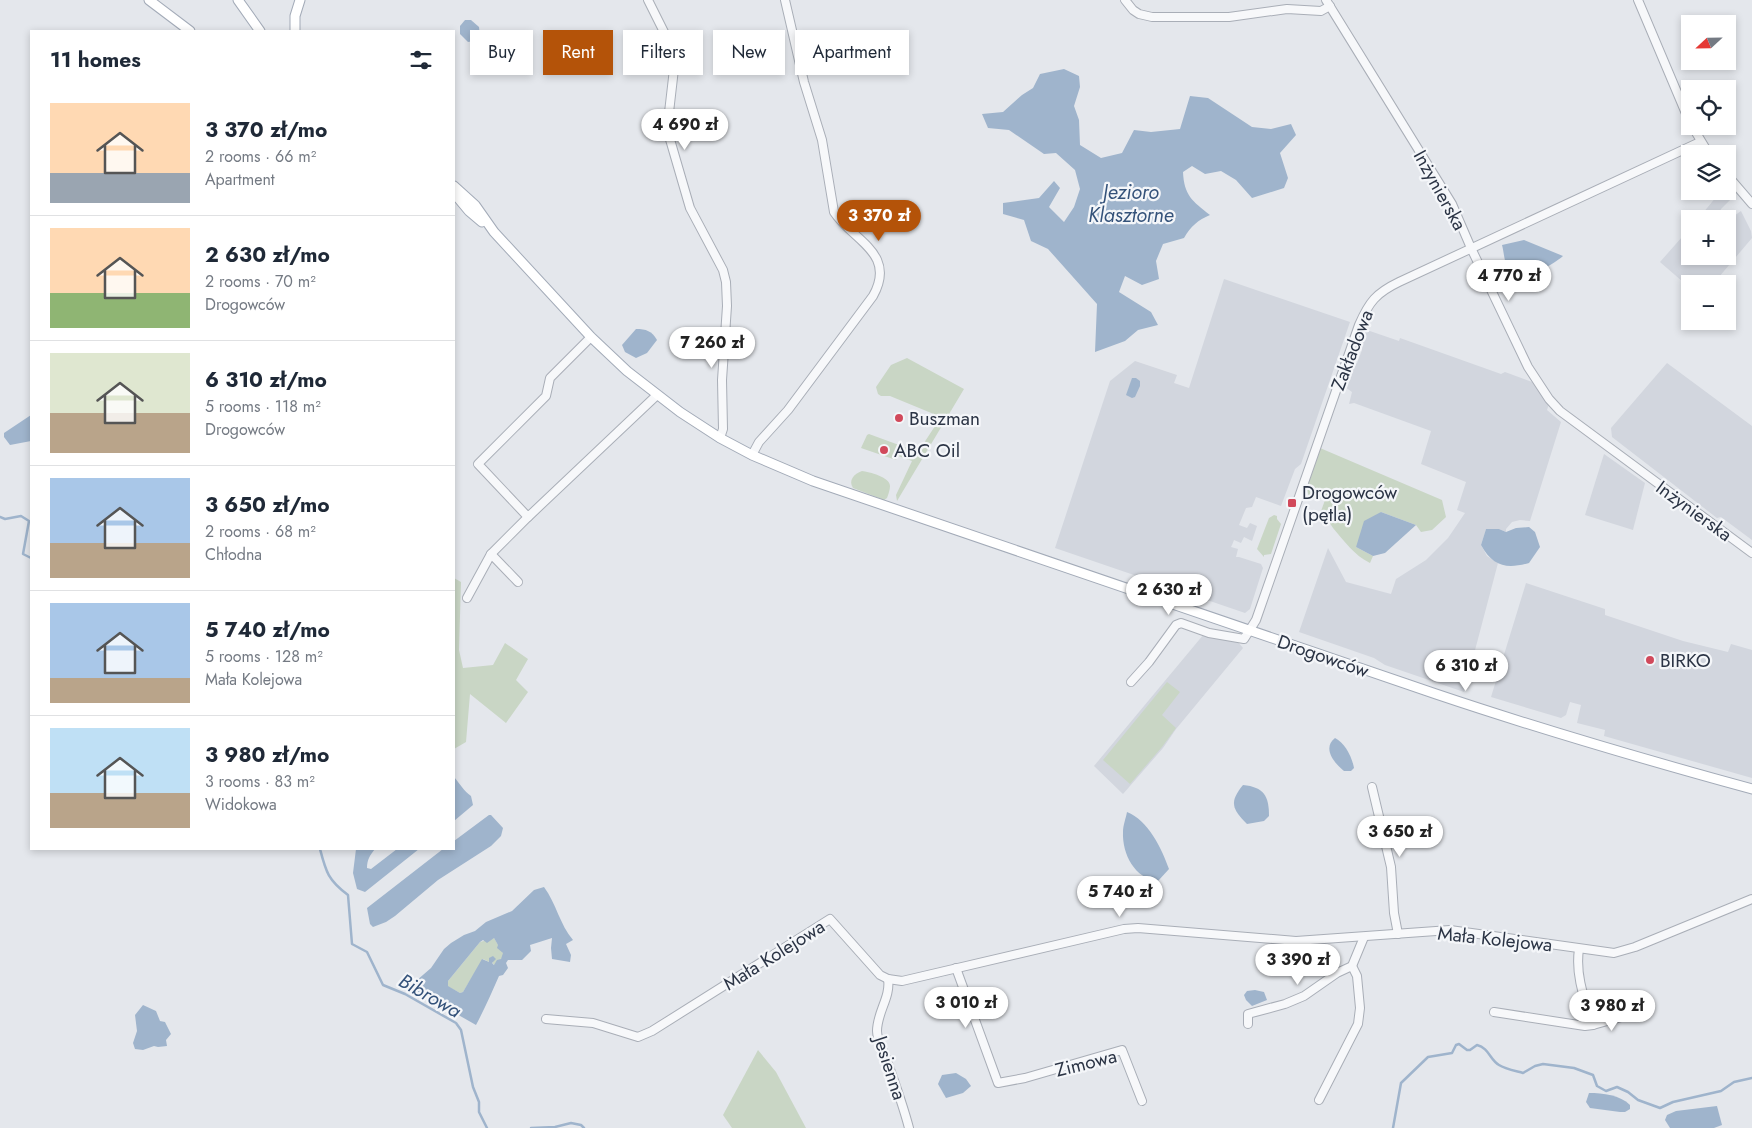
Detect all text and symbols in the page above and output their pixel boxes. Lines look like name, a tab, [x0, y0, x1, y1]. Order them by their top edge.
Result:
north arrow	[1681, 15, 1736, 70]
map controls	[1681, 15, 1736, 330]
chip: Buy	[470, 30, 533, 75]
chip: Rent	[543, 30, 613, 75]
chip: Filters	[623, 30, 703, 75]
chip: New	[713, 30, 785, 75]
chip: Apartment	[795, 30, 909, 75]
text: 11 homes	[50, 45, 141, 75]
icon: filters	[407, 46, 435, 74]
button: locate	[1681, 80, 1736, 135]
pin: 4 690 zł	[633, 108, 737, 151]
text: 4 690 zł	[652, 113, 718, 136]
text: 3 370 zł/mo	[205, 115, 327, 145]
icon: home	[90, 123, 150, 183]
text: 2 rooms · 66 m²	[205, 145, 316, 168]
street label: Inżynierska	[1407, 145, 1473, 235]
button: layers	[1681, 145, 1736, 200]
text: Apartment	[205, 168, 275, 191]
water label: Jezioro Klasztorne	[1088, 178, 1174, 230]
pin: 3 370 zł	[827, 200, 931, 242]
text: 3 370 zł	[848, 204, 910, 227]
button: +	[1681, 210, 1736, 265]
text: 2 630 zł/mo	[205, 240, 330, 270]
icon: home	[90, 248, 150, 308]
pin: 4 770 zł	[1457, 260, 1561, 302]
text: 4 770 zł	[1477, 264, 1541, 287]
text: 2 rooms · 70 m²	[205, 270, 316, 293]
button: −	[1681, 275, 1736, 330]
text: Drogowców	[205, 293, 285, 316]
street label: Zakładowa	[1324, 306, 1380, 394]
pin: 7 260 zł	[660, 326, 764, 369]
text: 7 260 zł	[680, 331, 744, 354]
text: 6 310 zł/mo	[205, 365, 327, 395]
icon: home	[90, 373, 150, 433]
text: 5 rooms · 118 m²	[205, 395, 321, 418]
place label: Buszman	[909, 405, 980, 432]
marker: Buszman	[893, 412, 905, 424]
text: Drogowców	[205, 418, 285, 441]
place label: ABC Oil	[894, 437, 960, 464]
marker: ABC Oil	[878, 444, 890, 456]
street label: Inżynierska	[1650, 474, 1738, 548]
place label: Drogowców (pętla)	[1302, 479, 1397, 528]
text: 3 650 zł/mo	[205, 490, 330, 520]
marker: Drogowców (pętla)	[1286, 497, 1298, 509]
icon: home	[90, 498, 150, 558]
text: 2 rooms · 68 m²	[205, 520, 316, 543]
text: Chłodna	[205, 543, 262, 566]
pin: 2 630 zł	[1117, 574, 1221, 616]
text: 2 630 zł	[1137, 578, 1201, 601]
text: 5 740 zł/mo	[205, 615, 330, 645]
icon: home	[90, 623, 150, 683]
street label: Drogowców	[1274, 628, 1372, 684]
text: 5 rooms · 128 m²	[205, 645, 323, 668]
place label: BIRKO	[1660, 647, 1711, 674]
pin: 6 310 zł	[1414, 650, 1518, 692]
text: 6 310 zł	[1435, 654, 1497, 677]
marker: BIRKO	[1644, 654, 1656, 666]
text: Mała Kolejowa	[205, 668, 302, 691]
text: 3 980 zł/mo	[205, 740, 329, 770]
icon: home	[90, 748, 150, 808]
text: 3 rooms · 83 m²	[205, 770, 315, 793]
text: Widokowa	[205, 793, 277, 816]
pin: 3 650 zł	[1348, 816, 1452, 858]
text: 3 650 zł	[1368, 820, 1432, 843]
pin: 5 740 zł	[1068, 876, 1172, 918]
text: 5 740 zł	[1088, 880, 1152, 903]
street label: Mała Kolejowa	[718, 913, 830, 997]
street label: Mała Kolejowa	[1436, 920, 1554, 958]
pin: 3 390 zł	[1246, 944, 1350, 986]
text: 3 390 zł	[1266, 948, 1330, 971]
water label: Bibrowa	[393, 966, 467, 1026]
pin: 3 010 zł	[914, 986, 1018, 1029]
pin: 3 980 zł	[1560, 990, 1664, 1032]
text: 3 010 zł	[935, 991, 997, 1014]
text: 3 980 zł	[1580, 994, 1644, 1017]
street label: Jesienna	[866, 1030, 913, 1103]
street label: Zimowa	[1053, 1042, 1119, 1084]

